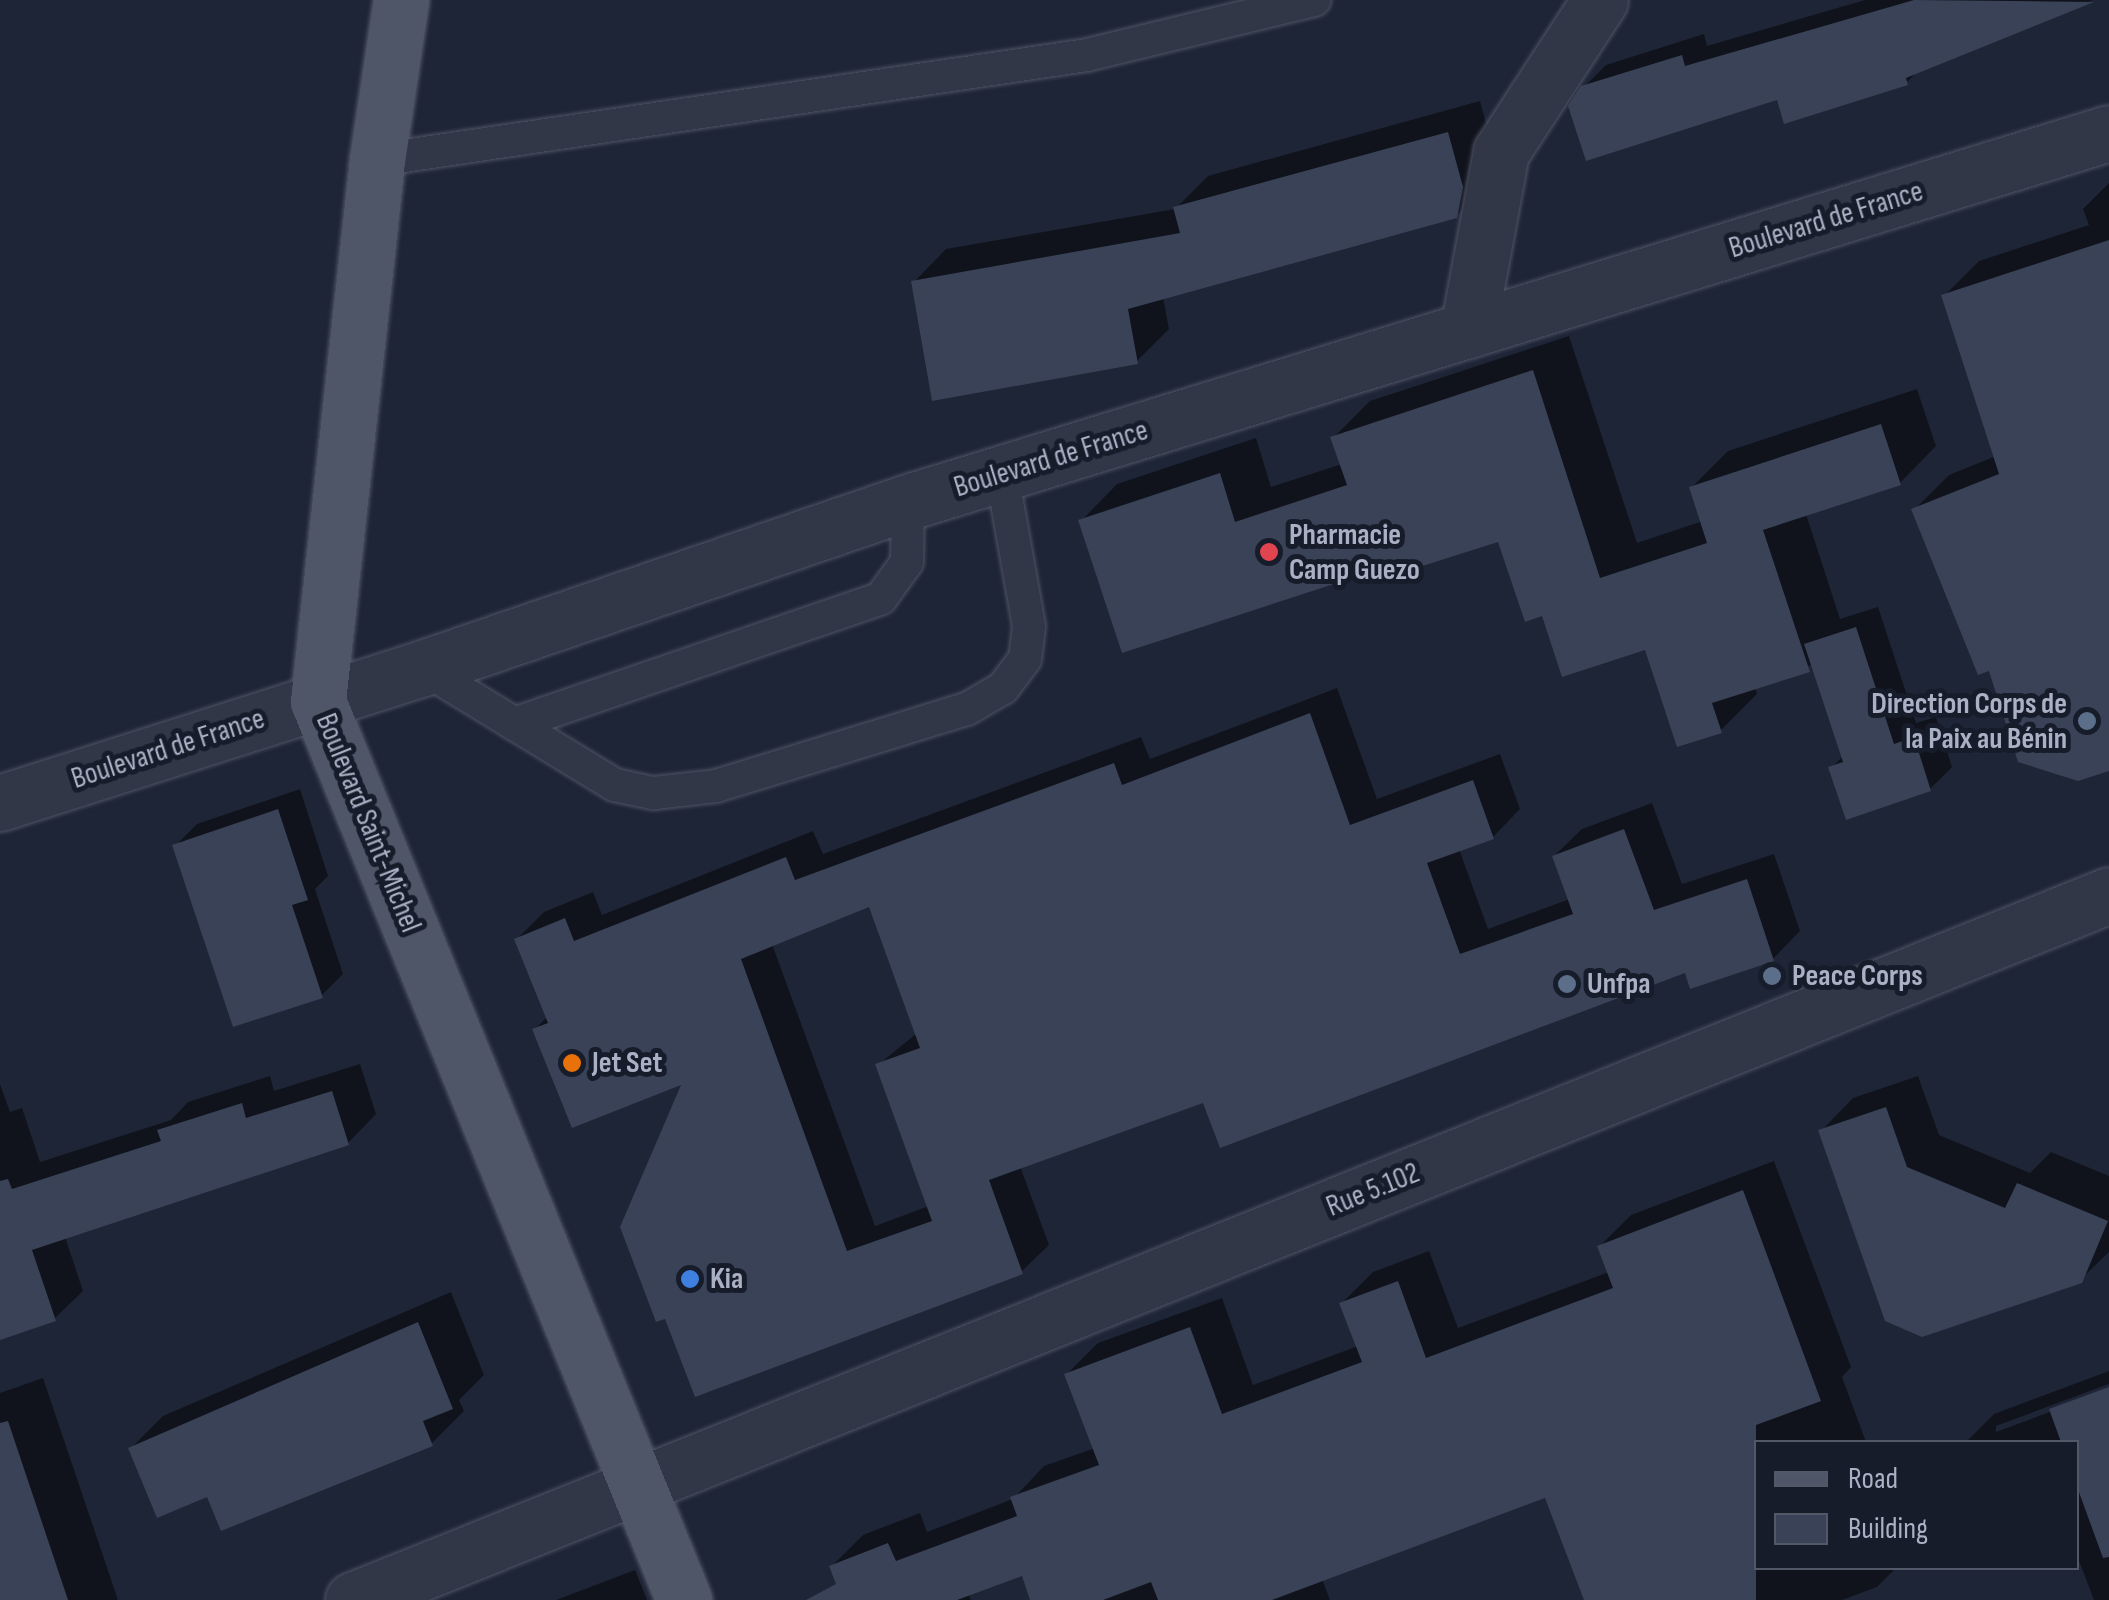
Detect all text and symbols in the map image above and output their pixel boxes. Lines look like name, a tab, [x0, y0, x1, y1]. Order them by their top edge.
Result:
street label: Boulevard de France	[1725, 173, 1927, 267]
street label: Boulevard de France	[950, 412, 1152, 506]
place label: Pharmacie Camp Guezo	[1289, 517, 1420, 588]
marker: Pharmacie Camp Guezo	[1258, 541, 1280, 563]
place label: Direction Corps de la Paix au Bénin	[1871, 686, 2067, 756]
street label: Boulevard de France	[67, 701, 269, 797]
street label: Boulevard Saint-Michel	[308, 708, 428, 938]
marker: Direction Corps de la Paix au Bénin	[2076, 710, 2098, 732]
place label: Peace Corps	[1792, 958, 1923, 994]
marker: Peace Corps	[1761, 965, 1783, 987]
place label: Unfpa	[1587, 966, 1651, 1002]
marker: Unfpa	[1556, 973, 1578, 995]
place label: Jet Set	[592, 1045, 662, 1081]
marker: Jet Set	[561, 1052, 583, 1074]
street label: Rue 5.102	[1321, 1155, 1425, 1225]
place label: Kia	[710, 1261, 743, 1297]
marker: Kia	[679, 1268, 701, 1290]
legend	[1754, 1440, 2079, 1570]
text: Road	[1848, 1461, 1898, 1497]
text: Building	[1848, 1511, 1928, 1547]

